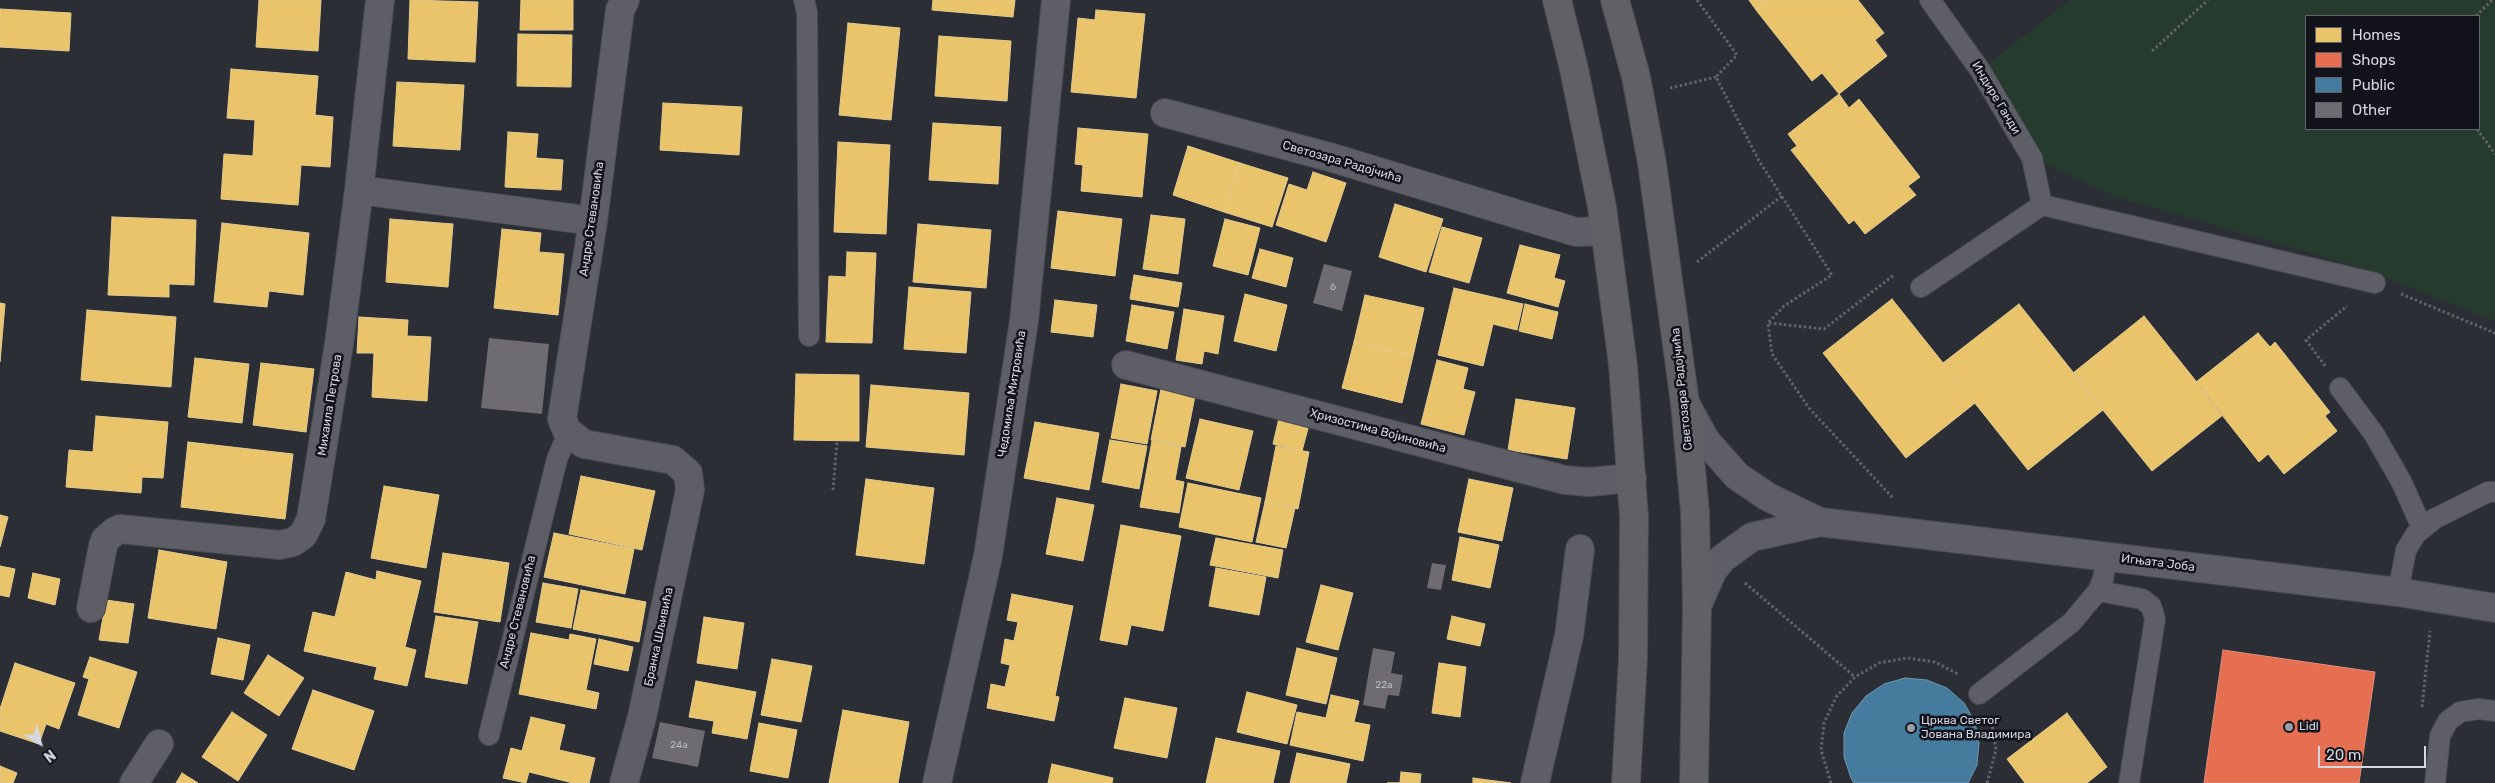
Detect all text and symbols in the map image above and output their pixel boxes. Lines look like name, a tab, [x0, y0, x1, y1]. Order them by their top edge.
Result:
legend	[2305, 15, 2480, 130]
text: Homes	[2352, 26, 2401, 44]
text: Shops	[2352, 51, 2396, 69]
street label: Индире Ганди	[1969, 59, 2023, 137]
text: Public	[2352, 76, 2395, 94]
text: Other	[2352, 101, 2391, 119]
street label: Светозара Радојчића	[1281, 138, 1403, 186]
street label: Андре Стевановића	[577, 161, 607, 277]
house number: 6	[1330, 281, 1336, 293]
street label: Светозара Радојчића	[1668, 327, 1696, 451]
street label: Чедомиља Митровића	[995, 330, 1029, 458]
street label: Михаила Петрова	[315, 353, 345, 457]
street label: Хризостима Војиновића	[1308, 406, 1448, 456]
street label: Игњата Јоба	[2120, 551, 2196, 575]
street label: Андре Стевановића	[497, 554, 539, 670]
street label: Бранка Шљивића	[641, 586, 677, 688]
house number: 22a	[1375, 679, 1393, 691]
place label: Црква Светог Јована Владимира	[1921, 714, 2031, 742]
north arrow	[15, 718, 65, 768]
place label: Lidl	[2299, 720, 2319, 734]
marker: Lidl	[2283, 721, 2295, 733]
marker: Црква Светог Јована Владимира	[1905, 722, 1917, 734]
scale bar	[2320, 736, 2428, 768]
house number: 24a	[670, 739, 688, 751]
text: N	[40, 746, 58, 765]
text: 20 m	[2326, 746, 2361, 764]

